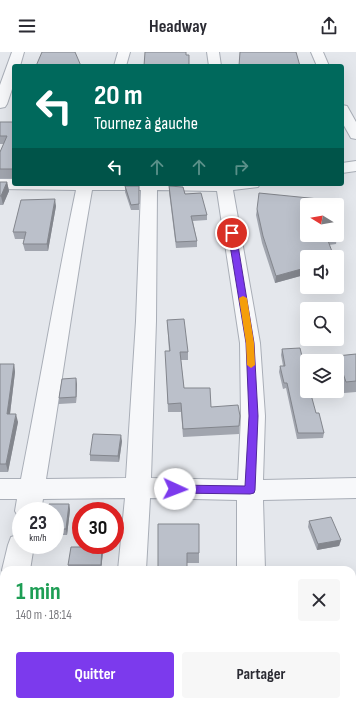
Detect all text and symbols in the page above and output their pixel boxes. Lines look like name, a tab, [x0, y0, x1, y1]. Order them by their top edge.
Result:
icon: menu	[16, 15, 38, 37]
icon: share	[318, 15, 340, 37]
text: Headway	[149, 16, 207, 37]
text: 20 m	[94, 79, 143, 112]
icon: left	[28, 80, 80, 132]
text: Tournez à gauche	[94, 113, 198, 134]
icon: left	[104, 156, 126, 178]
icon: ahead	[146, 156, 168, 178]
icon: ahead	[188, 156, 210, 178]
icon: right	[230, 156, 252, 178]
north arrow	[300, 198, 344, 242]
map controls	[300, 198, 344, 398]
pin	[215, 216, 249, 250]
icon: arrive	[221, 222, 243, 244]
button: sound	[300, 250, 344, 294]
button: search	[300, 302, 344, 346]
button: layers	[300, 354, 344, 398]
position arrow	[154, 468, 196, 510]
speed limit sign: 30	[72, 502, 124, 554]
text: 23	[29, 511, 47, 535]
text: km/h	[29, 532, 47, 544]
text: 1 min	[16, 577, 61, 606]
button: close	[298, 579, 340, 621]
text: 140 m · 18:14	[16, 607, 72, 623]
button: Quitter	[16, 652, 174, 698]
button: Partager	[182, 652, 340, 698]

